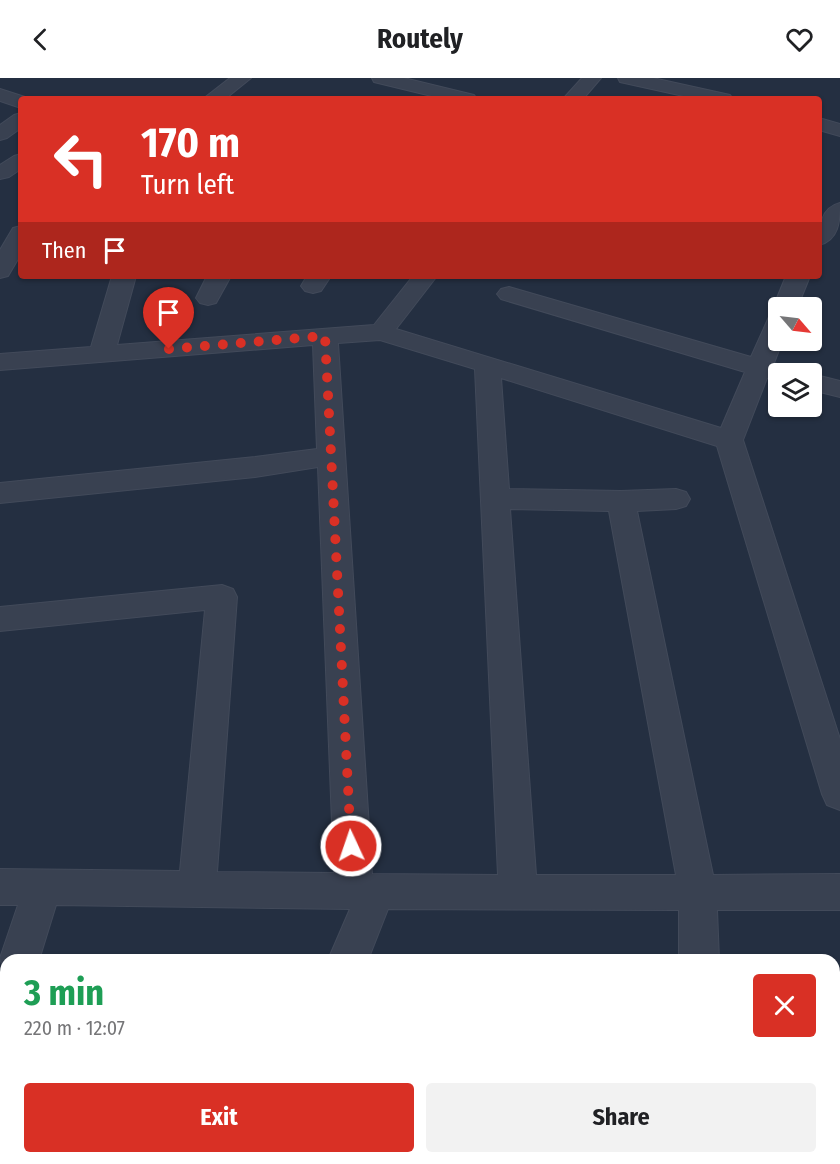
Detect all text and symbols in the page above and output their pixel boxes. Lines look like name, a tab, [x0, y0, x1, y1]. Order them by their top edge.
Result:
icon: back	[24, 23, 57, 56]
text: Routely	[377, 23, 463, 55]
icon: heart	[783, 23, 816, 56]
text: 170 m	[141, 118, 240, 168]
icon: left	[42, 120, 120, 198]
text: Turn left	[141, 169, 234, 201]
icon: arrive	[98, 234, 131, 267]
text: Then	[42, 237, 86, 264]
pin	[143, 287, 194, 349]
icon: arrive	[152, 296, 185, 329]
north arrow	[768, 297, 822, 351]
map controls	[768, 297, 822, 417]
button: layers	[768, 363, 822, 417]
position arrow	[319, 814, 383, 878]
text: 3 min	[24, 971, 104, 1015]
button: close	[753, 974, 816, 1037]
text: 220 m · 12:07	[24, 1016, 125, 1040]
button: Exit	[24, 1083, 414, 1152]
button: Share	[426, 1083, 816, 1152]

